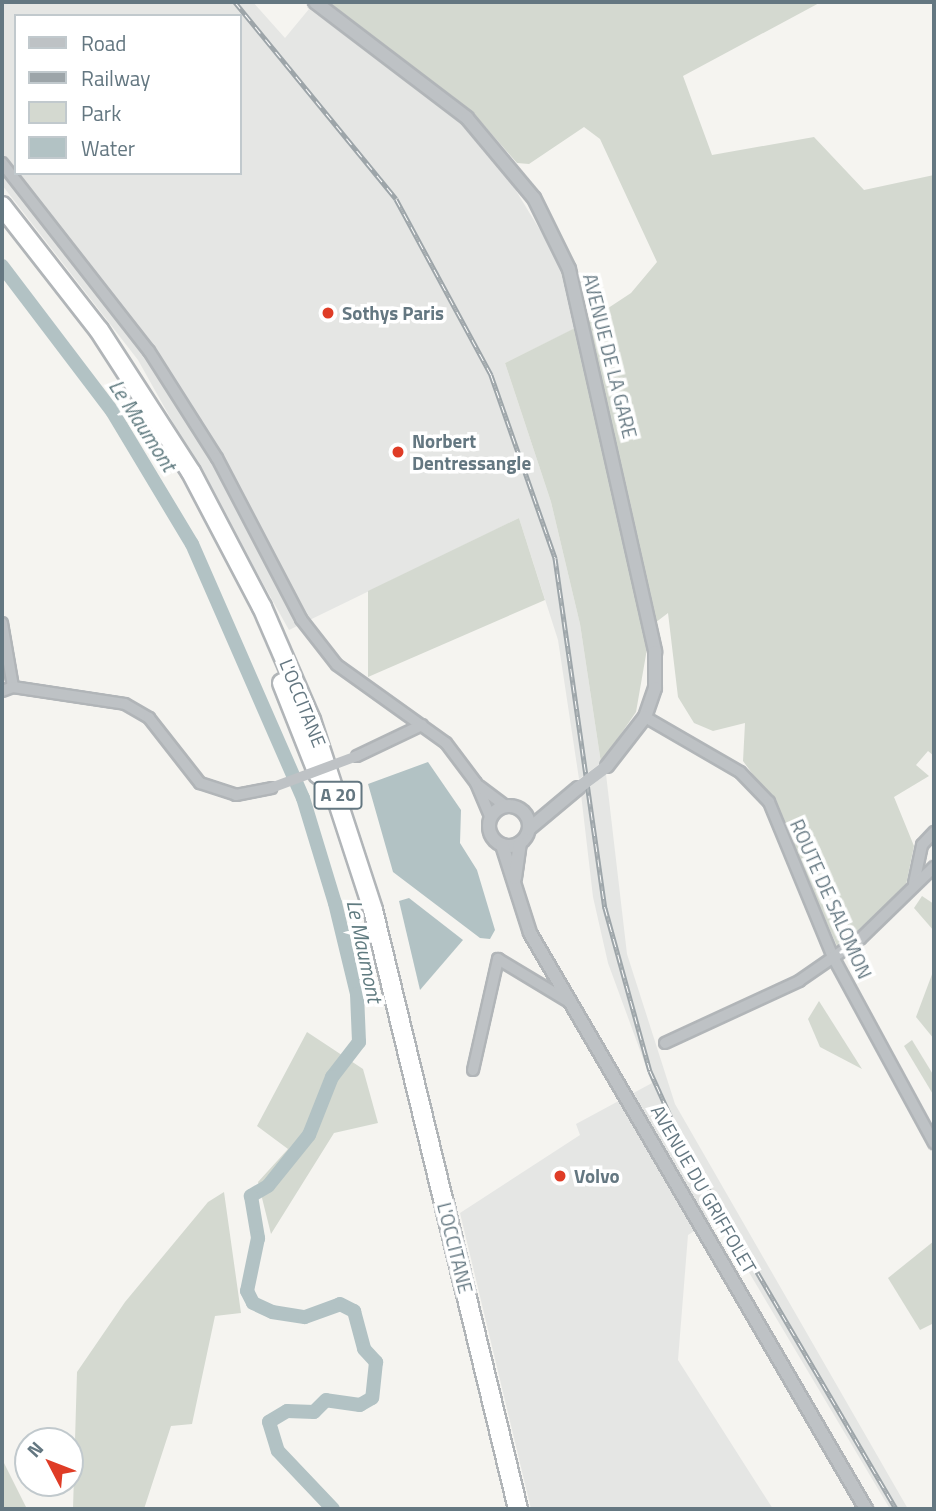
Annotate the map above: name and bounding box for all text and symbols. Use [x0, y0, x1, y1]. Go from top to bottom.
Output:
legend [14, 14, 242, 175]
text: Road [81, 27, 126, 59]
text: Railway [81, 62, 150, 94]
text: Park [81, 97, 121, 129]
text: Water [81, 132, 135, 164]
street label: AVENUE DE LA GARE [579, 271, 641, 441]
place label: Sothys Paris [342, 302, 444, 324]
marker: Sothys Paris [320, 305, 336, 321]
water label: Le Maumont [104, 374, 182, 476]
place label: Norbert Dentressangle [412, 430, 531, 474]
marker: Norbert Dentressangle [390, 444, 406, 460]
street label: L'OCCITANE [275, 656, 331, 750]
road number: A 20 [314, 780, 362, 810]
street label: ROUTE DE SALOMON [786, 816, 876, 982]
water label: Le Maumont [342, 897, 388, 1005]
street label: AVENUE DU GRIFFOLET [646, 1101, 762, 1277]
place label: Volvo [574, 1165, 620, 1187]
marker: Volvo [552, 1168, 568, 1184]
street label: L'OCCITANE [433, 1200, 477, 1296]
north arrow [14, 1427, 84, 1497]
text: N [19, 1434, 50, 1464]

